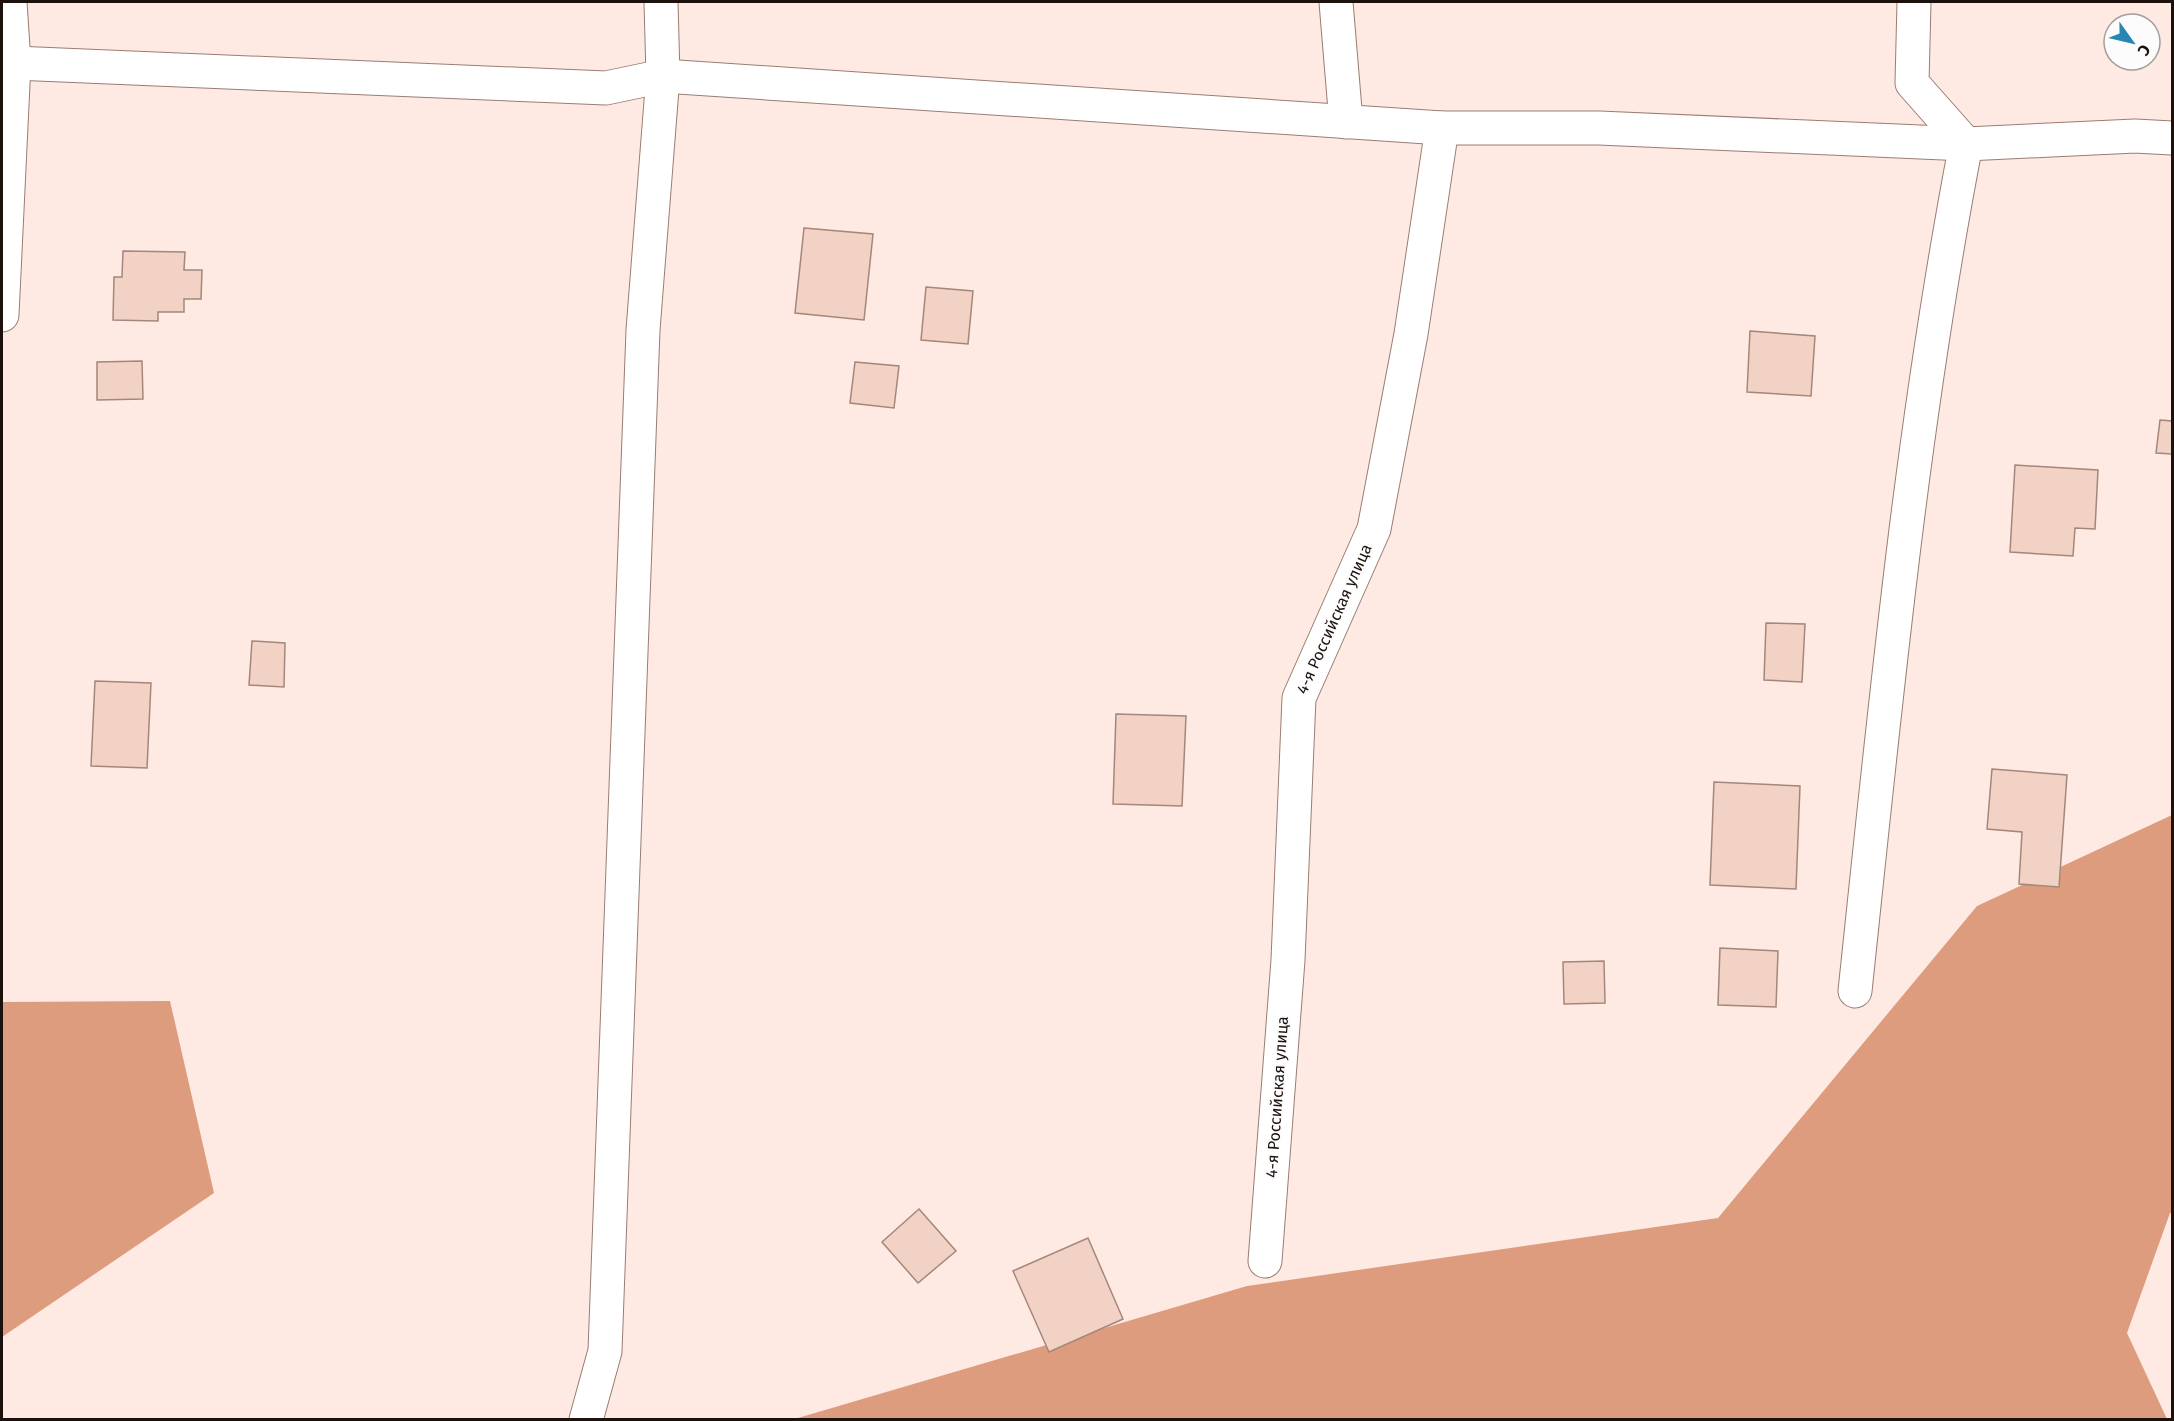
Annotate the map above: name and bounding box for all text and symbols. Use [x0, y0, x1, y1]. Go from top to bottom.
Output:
north arrow [2102, 12, 2162, 72]
text: С [2133, 41, 2154, 60]
street label: 4-я Российская улица [1292, 541, 1376, 697]
street label: 4-я Российская улица [1262, 1015, 1292, 1179]

